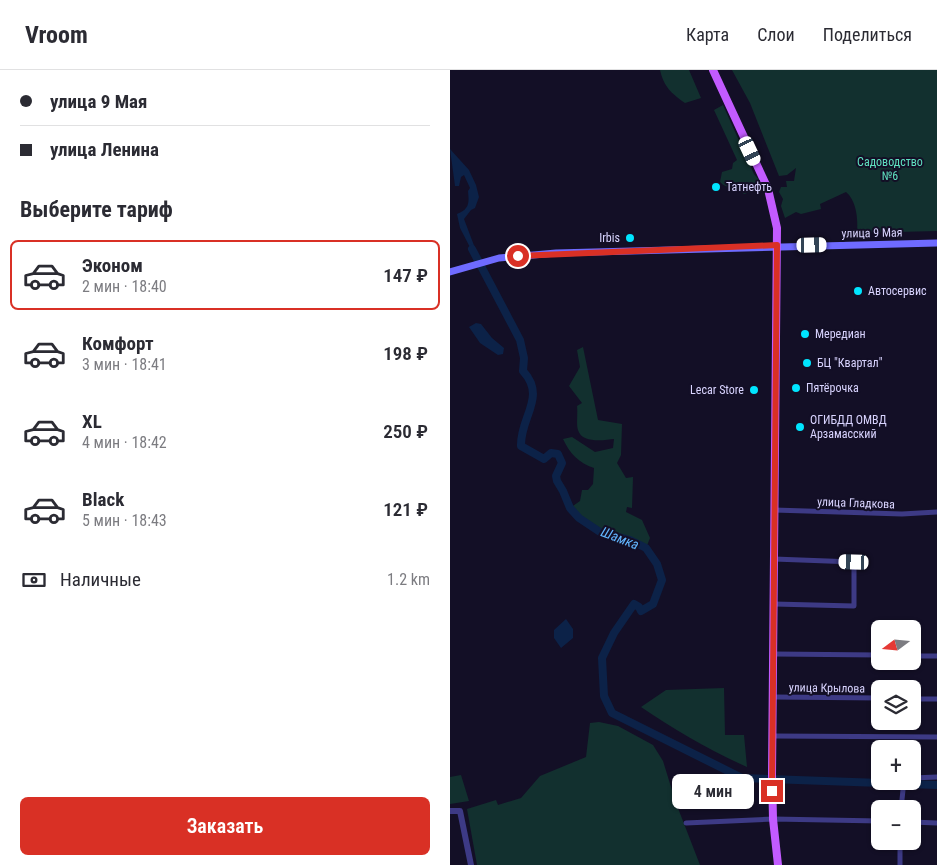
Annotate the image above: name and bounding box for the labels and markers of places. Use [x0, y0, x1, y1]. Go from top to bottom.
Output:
place label: Татнефть [726, 180, 772, 194]
marker: Татнефть [710, 181, 722, 193]
place label: Irbis [599, 231, 620, 245]
marker: Irbis [624, 232, 636, 244]
place label: Автосервис [868, 284, 927, 298]
marker: Автосервис [852, 285, 864, 297]
place label: Мередиан [815, 327, 866, 341]
marker: Мередиан [799, 328, 811, 340]
place label: БЦ "Квартал" [817, 356, 883, 370]
marker: БЦ "Квартал" [801, 357, 813, 369]
place label: Пятёрочка [806, 381, 859, 395]
marker: Пятёрочка [790, 382, 802, 394]
place label: Lecar Store [690, 383, 744, 397]
marker: Lecar Store [748, 384, 760, 396]
place label: ОГИБДД ОМВД Арзамасский [810, 413, 887, 441]
marker: ОГИБДД ОМВД Арзамасский [794, 421, 806, 433]

